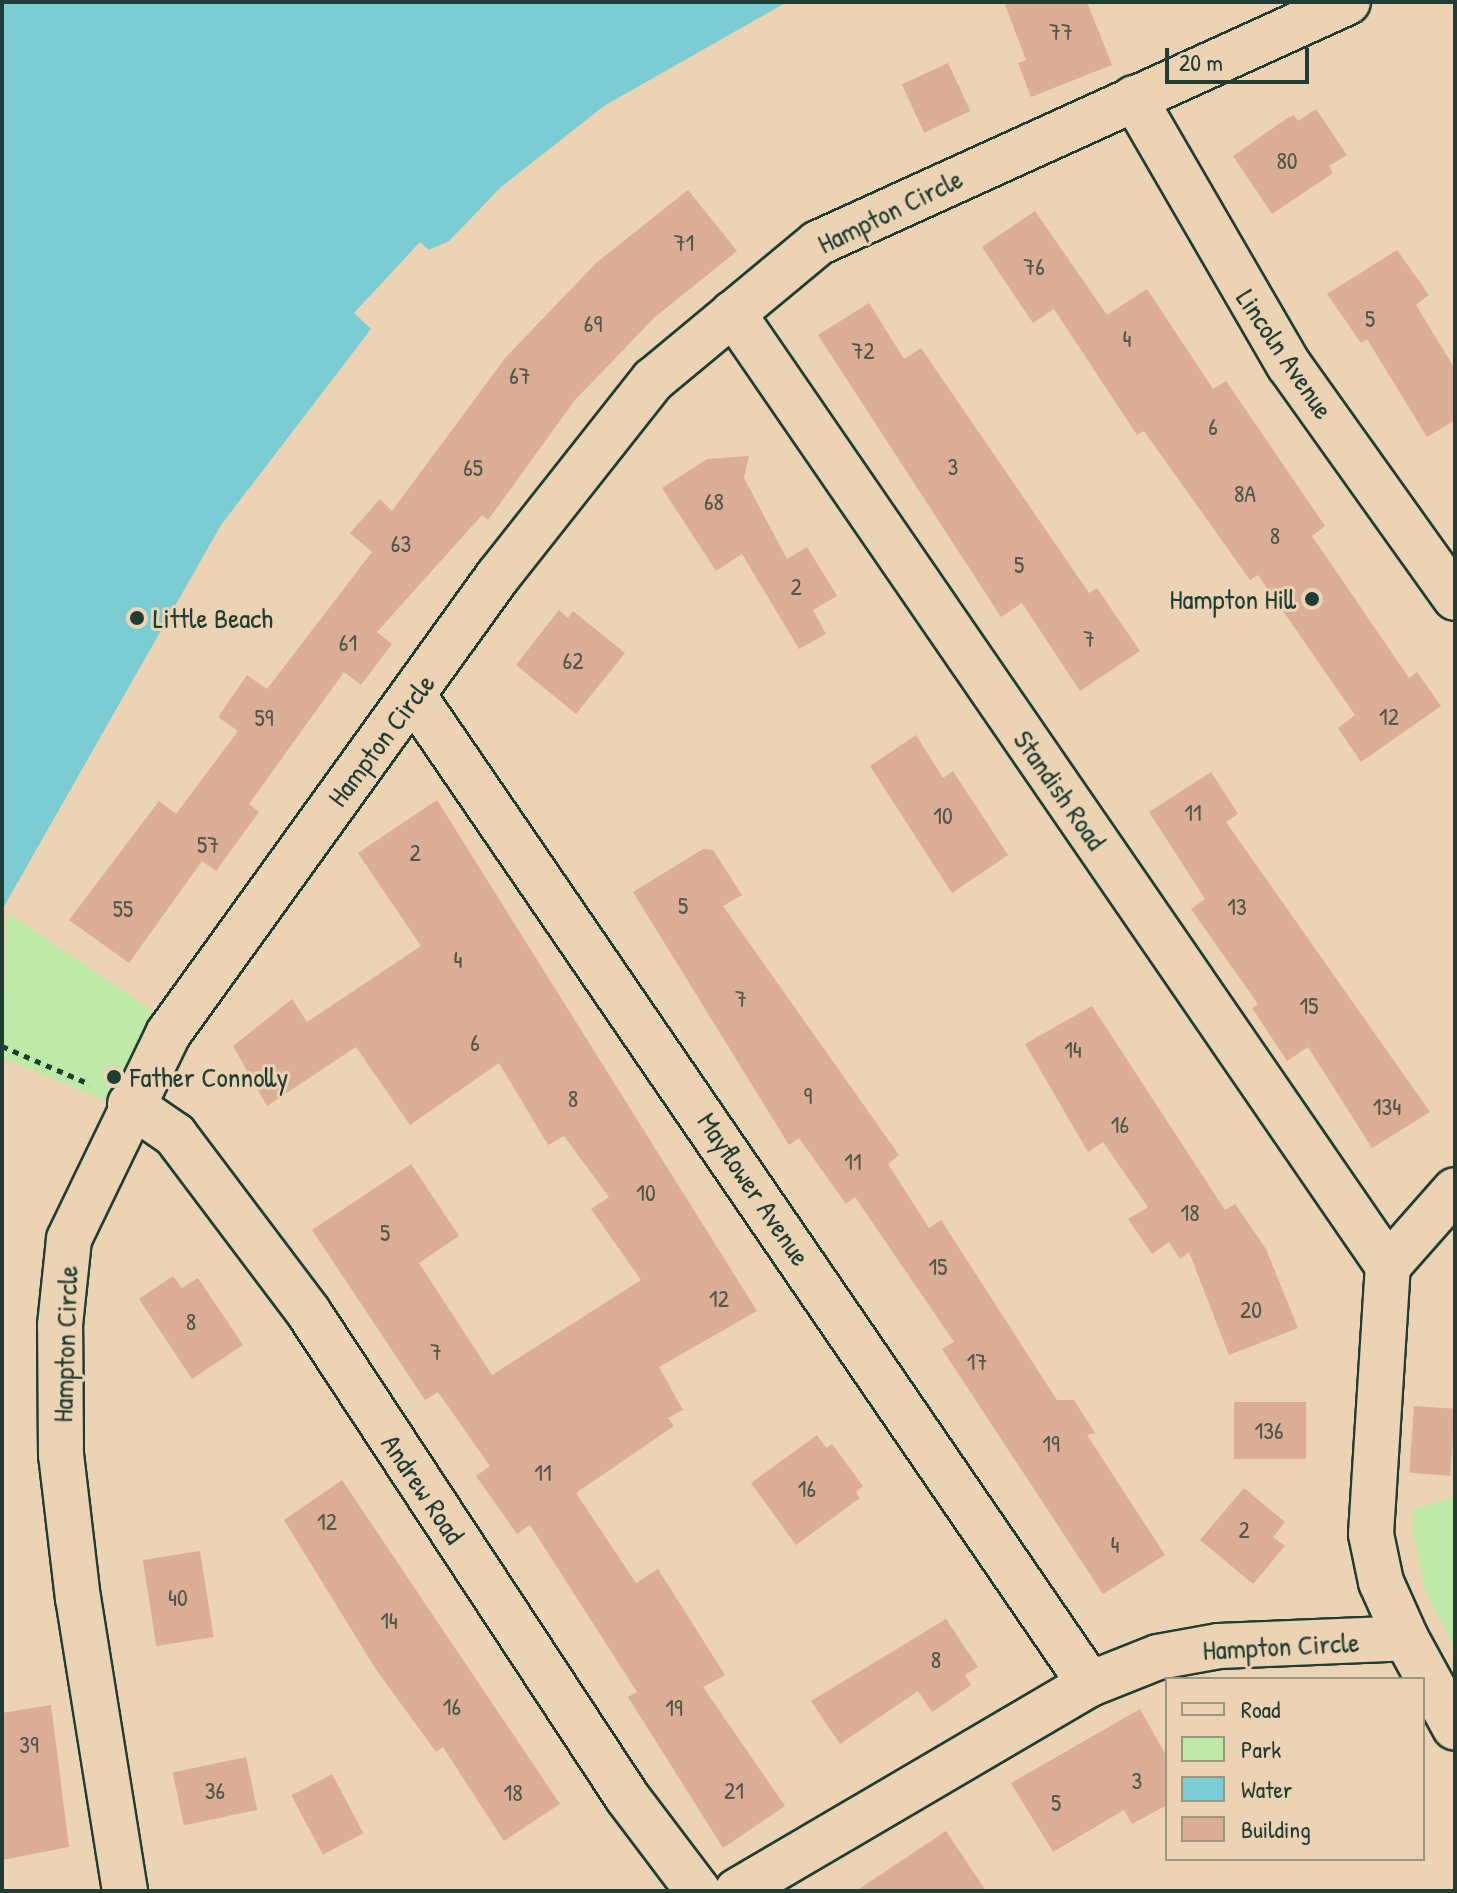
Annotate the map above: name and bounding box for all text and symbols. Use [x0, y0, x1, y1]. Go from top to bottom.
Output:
house number: 77 [1049, 18, 1073, 46]
scale bar [1169, 32, 1313, 82]
text: 20 m [1179, 46, 1223, 78]
house number: 80 [1276, 147, 1298, 175]
street label: Hampton Circle [812, 161, 968, 261]
house number: 71 [674, 229, 694, 257]
house number: 76 [1023, 253, 1045, 281]
street label: Lincoln Avenue [1229, 283, 1341, 425]
house number: 5 [1365, 305, 1375, 333]
house number: 69 [584, 310, 602, 338]
house number: 4 [1123, 325, 1131, 353]
house number: 72 [851, 337, 875, 365]
house number: 67 [509, 362, 531, 390]
house number: 6 [1208, 413, 1218, 441]
house number: 3 [948, 453, 958, 481]
house number: 65 [463, 454, 483, 482]
house number: 8A [1234, 480, 1256, 508]
house number: 68 [704, 488, 724, 516]
house number: 8 [1270, 522, 1280, 550]
house number: 63 [391, 530, 411, 558]
house number: 5 [1014, 551, 1024, 579]
house number: 2 [790, 573, 802, 601]
place label: Hampton Hill [1169, 582, 1296, 616]
marker: Hampton Hill [1303, 590, 1321, 608]
place label: Little Beach [153, 601, 273, 635]
marker: Little Beach [128, 609, 146, 627]
house number: 7 [1083, 625, 1095, 653]
house number: 61 [339, 629, 357, 657]
house number: 62 [563, 647, 583, 675]
street label: Hampton Circle [320, 667, 442, 813]
house number: 12 [1379, 703, 1399, 731]
house number: 59 [255, 704, 273, 732]
street label: Standish Road [1007, 724, 1113, 856]
house number: 11 [1184, 799, 1202, 827]
house number: 10 [933, 802, 953, 830]
house number: 57 [197, 831, 219, 859]
house number: 2 [409, 839, 421, 867]
house number: 5 [678, 892, 688, 920]
house number: 13 [1227, 893, 1247, 921]
house number: 55 [113, 895, 133, 923]
house number: 4 [454, 946, 462, 974]
house number: 7 [735, 985, 747, 1013]
house number: 15 [1300, 992, 1318, 1020]
house number: 6 [470, 1029, 480, 1057]
house number: 14 [1064, 1036, 1082, 1064]
place label: Father Connolly [130, 1060, 288, 1094]
marker: Father Connolly [105, 1068, 123, 1086]
house number: 9 [804, 1082, 812, 1110]
house number: 8 [568, 1085, 578, 1113]
house number: 134 [1373, 1093, 1401, 1121]
street label: Mayflower Avenue [690, 1106, 818, 1272]
house number: 16 [1111, 1111, 1129, 1139]
house number: 11 [844, 1148, 862, 1176]
house number: 10 [636, 1179, 656, 1207]
house number: 18 [1180, 1199, 1200, 1227]
house number: 5 [380, 1219, 390, 1247]
house number: 15 [929, 1253, 947, 1281]
street label: Hampton Circle [45, 1265, 85, 1423]
house number: 12 [709, 1285, 729, 1313]
house number: 20 [1240, 1296, 1262, 1324]
house number: 8 [186, 1308, 196, 1336]
house number: 7 [430, 1338, 442, 1366]
house number: 17 [967, 1348, 987, 1376]
house number: 136 [1254, 1417, 1284, 1445]
street label: Andrew Road [374, 1428, 472, 1550]
house number: 19 [1042, 1430, 1060, 1458]
house number: 11 [534, 1459, 552, 1487]
house number: 16 [798, 1475, 816, 1503]
house number: 12 [317, 1508, 337, 1536]
house number: 2 [1238, 1516, 1250, 1544]
house number: 4 [1111, 1531, 1119, 1559]
house number: 40 [168, 1584, 188, 1612]
house number: 14 [380, 1607, 398, 1635]
street label: Hampton Circle [1202, 1625, 1360, 1667]
house number: 8 [931, 1646, 941, 1674]
legend [1165, 1677, 1425, 1861]
house number: 16 [443, 1693, 461, 1721]
text: Road [1241, 1693, 1280, 1725]
house number: 19 [665, 1694, 683, 1722]
house number: 39 [19, 1731, 39, 1759]
text: Park [1241, 1733, 1281, 1765]
house number: 3 [1132, 1767, 1142, 1795]
text: Water [1241, 1773, 1292, 1805]
house number: 36 [205, 1777, 225, 1805]
house number: 21 [724, 1777, 744, 1805]
house number: 18 [503, 1779, 523, 1807]
house number: 5 [1051, 1789, 1061, 1817]
text: Building [1241, 1813, 1311, 1845]

